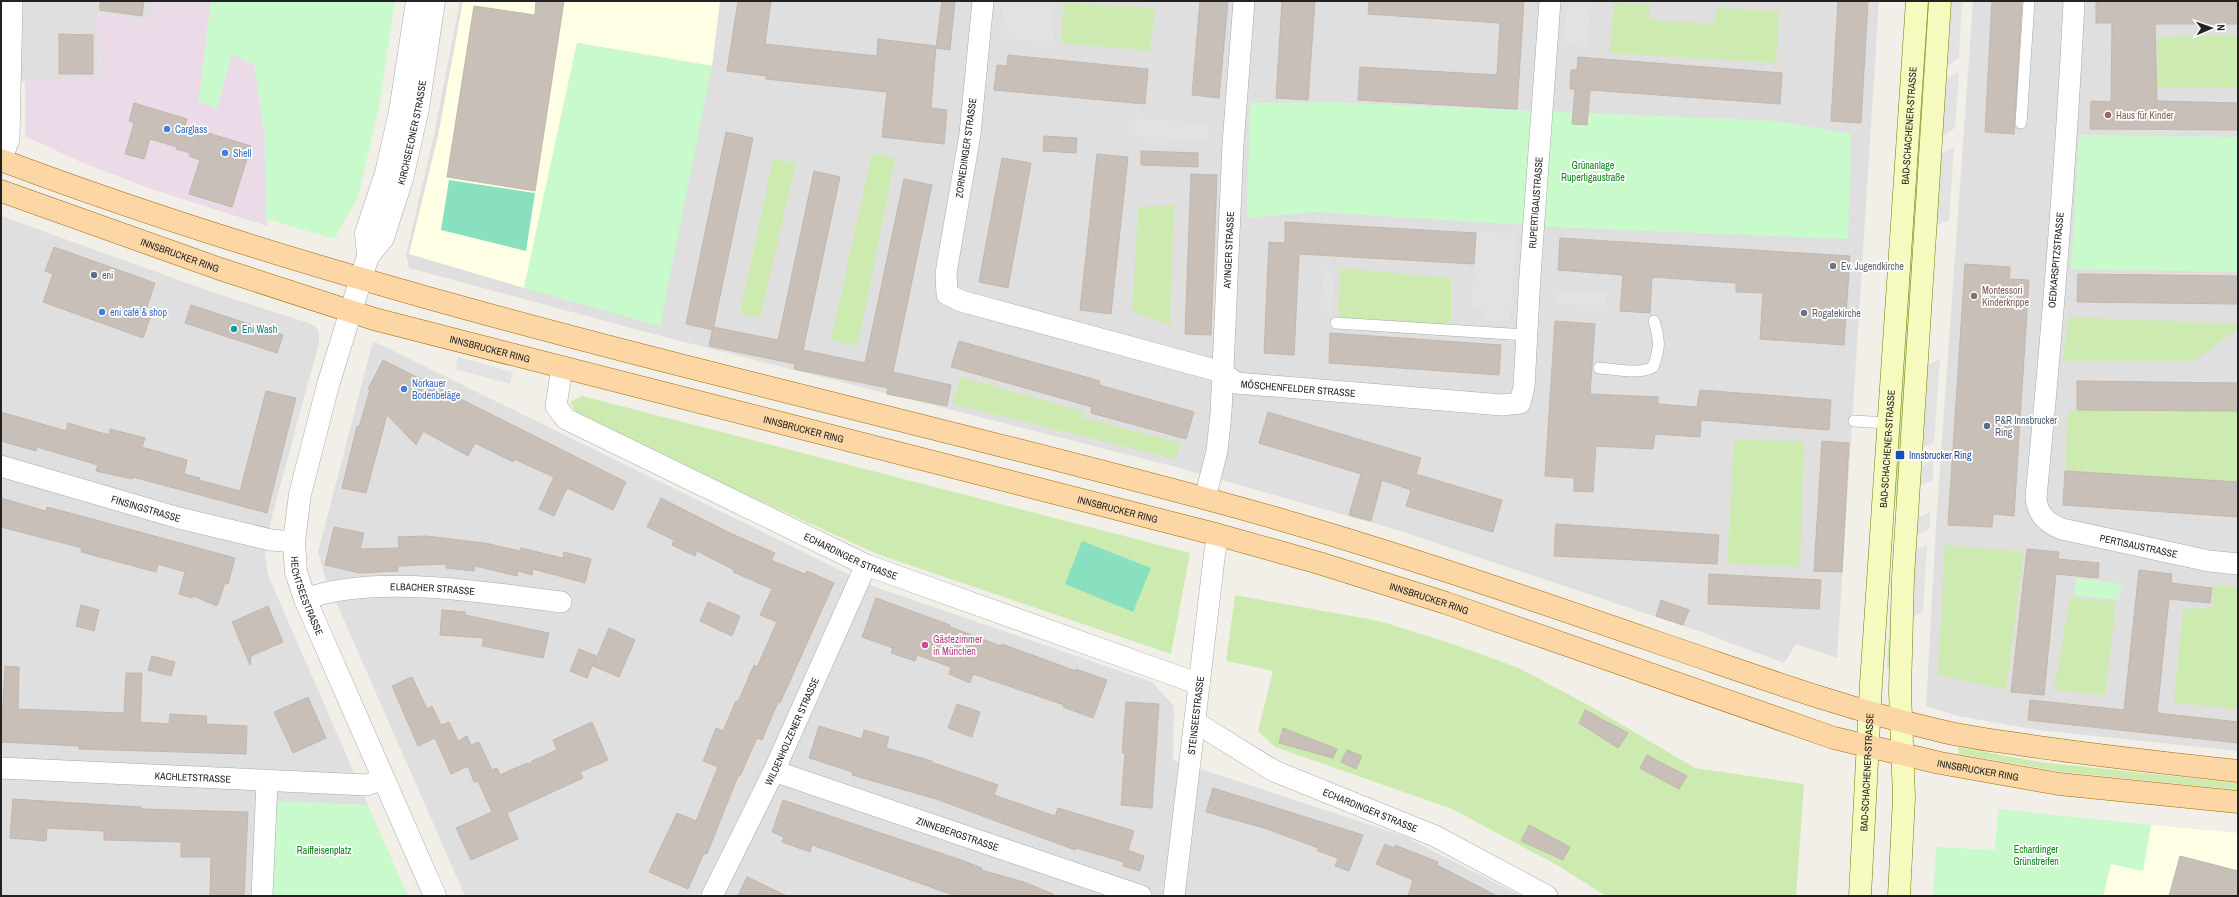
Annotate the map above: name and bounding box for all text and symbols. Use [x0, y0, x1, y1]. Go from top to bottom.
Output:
north arrow [2191, 8, 2231, 48]
text: N [2214, 24, 2228, 31]
street label: BAD-SCHACHENER-STRASSE [1898, 66, 1919, 185]
street label: KIRCHSEEONER STRASSE [394, 79, 429, 186]
street label: ZORNEDINGER STRASSE [953, 97, 979, 199]
place label: Haus für Kinder [2116, 109, 2174, 122]
marker: Haus für Kinder [2103, 110, 2113, 120]
place label: Carglass [175, 123, 207, 136]
marker: Carglass [162, 124, 172, 134]
place label: Shell [233, 147, 251, 160]
marker: Shell [220, 148, 230, 158]
street label: RUPERTIGAUSTRASSE [1525, 156, 1545, 249]
park label: Grünanlage Rupertigaustraße [1561, 159, 1625, 184]
street label: AYINGER STRASSE [1220, 211, 1236, 290]
street label: OEDKARSPITZSTRASSE [2045, 212, 2067, 308]
street label: INNSBRUCKER RING [139, 235, 221, 275]
place label: Ev. Jugendkirche [1841, 260, 1904, 273]
marker: Ev. Jugendkirche [1828, 261, 1838, 271]
place label: eni [102, 269, 113, 282]
marker: eni [89, 270, 99, 280]
place label: Montessori Kinderkrippe [1982, 284, 2029, 309]
marker: Montessori Kinderkrippe [1969, 291, 1979, 301]
place label: eni café & shop [110, 306, 167, 319]
marker: eni café & shop [97, 307, 107, 317]
place label: Rogatekirche [1812, 307, 1861, 320]
marker: Rogatekirche [1799, 308, 1809, 318]
place label: Eni Wash [242, 323, 277, 336]
marker: Eni Wash [229, 324, 239, 334]
street label: INNSBRUCKER RING [448, 332, 531, 365]
place label: Norkauer Bodenbeläge [412, 377, 461, 402]
street label: MÖSCHENFELDER STRASSE [1240, 377, 1356, 399]
marker: Norkauer Bodenbeläge [399, 384, 409, 394]
street label: BAD-SCHACHENER-STRASSE [1876, 389, 1897, 508]
street label: INNSBRUCKER RING [762, 412, 845, 445]
place label: P&R Innsbrucker Ring [1995, 414, 2057, 439]
marker: P&R Innsbrucker Ring [1982, 421, 1992, 431]
marker: Innsbrucker Ring [1894, 449, 1906, 461]
place label: Innsbrucker Ring [1909, 449, 1972, 462]
street label: FINSINGSTRASSE [110, 492, 182, 525]
street label: INNSBRUCKER RING [1076, 493, 1159, 526]
street label: ECHARDINGER STRASSE [802, 529, 899, 582]
street label: PERTISAUSTRASSE [2099, 531, 2179, 560]
street label: HECHTSEESTRASSE [288, 556, 327, 637]
street label: INNSBRUCKER RING [1388, 579, 1471, 617]
street label: ELBACHER STRASSE [390, 580, 476, 598]
place label: Gästezimmer in München [933, 633, 982, 658]
marker: Gästezimmer in München [920, 640, 930, 650]
street label: WILDENHOLZENER STRASSE [761, 675, 822, 787]
street label: STEINSEESTRASSE [1184, 675, 1207, 755]
street label: BAD-SCHACHENER-STRASSE [1857, 713, 1876, 832]
street label: INNSBRUCKER RING [1936, 756, 2020, 783]
street label: KACHLETSTRASSE [154, 769, 231, 785]
street label: ECHARDINGER STRASSE [1321, 785, 1420, 835]
street label: ZINNEBERGSTRASSE [915, 813, 1001, 854]
park label: Echardinger Grünstreifen [2013, 843, 2059, 868]
park label: Raiffeisenplatz [297, 844, 351, 857]

